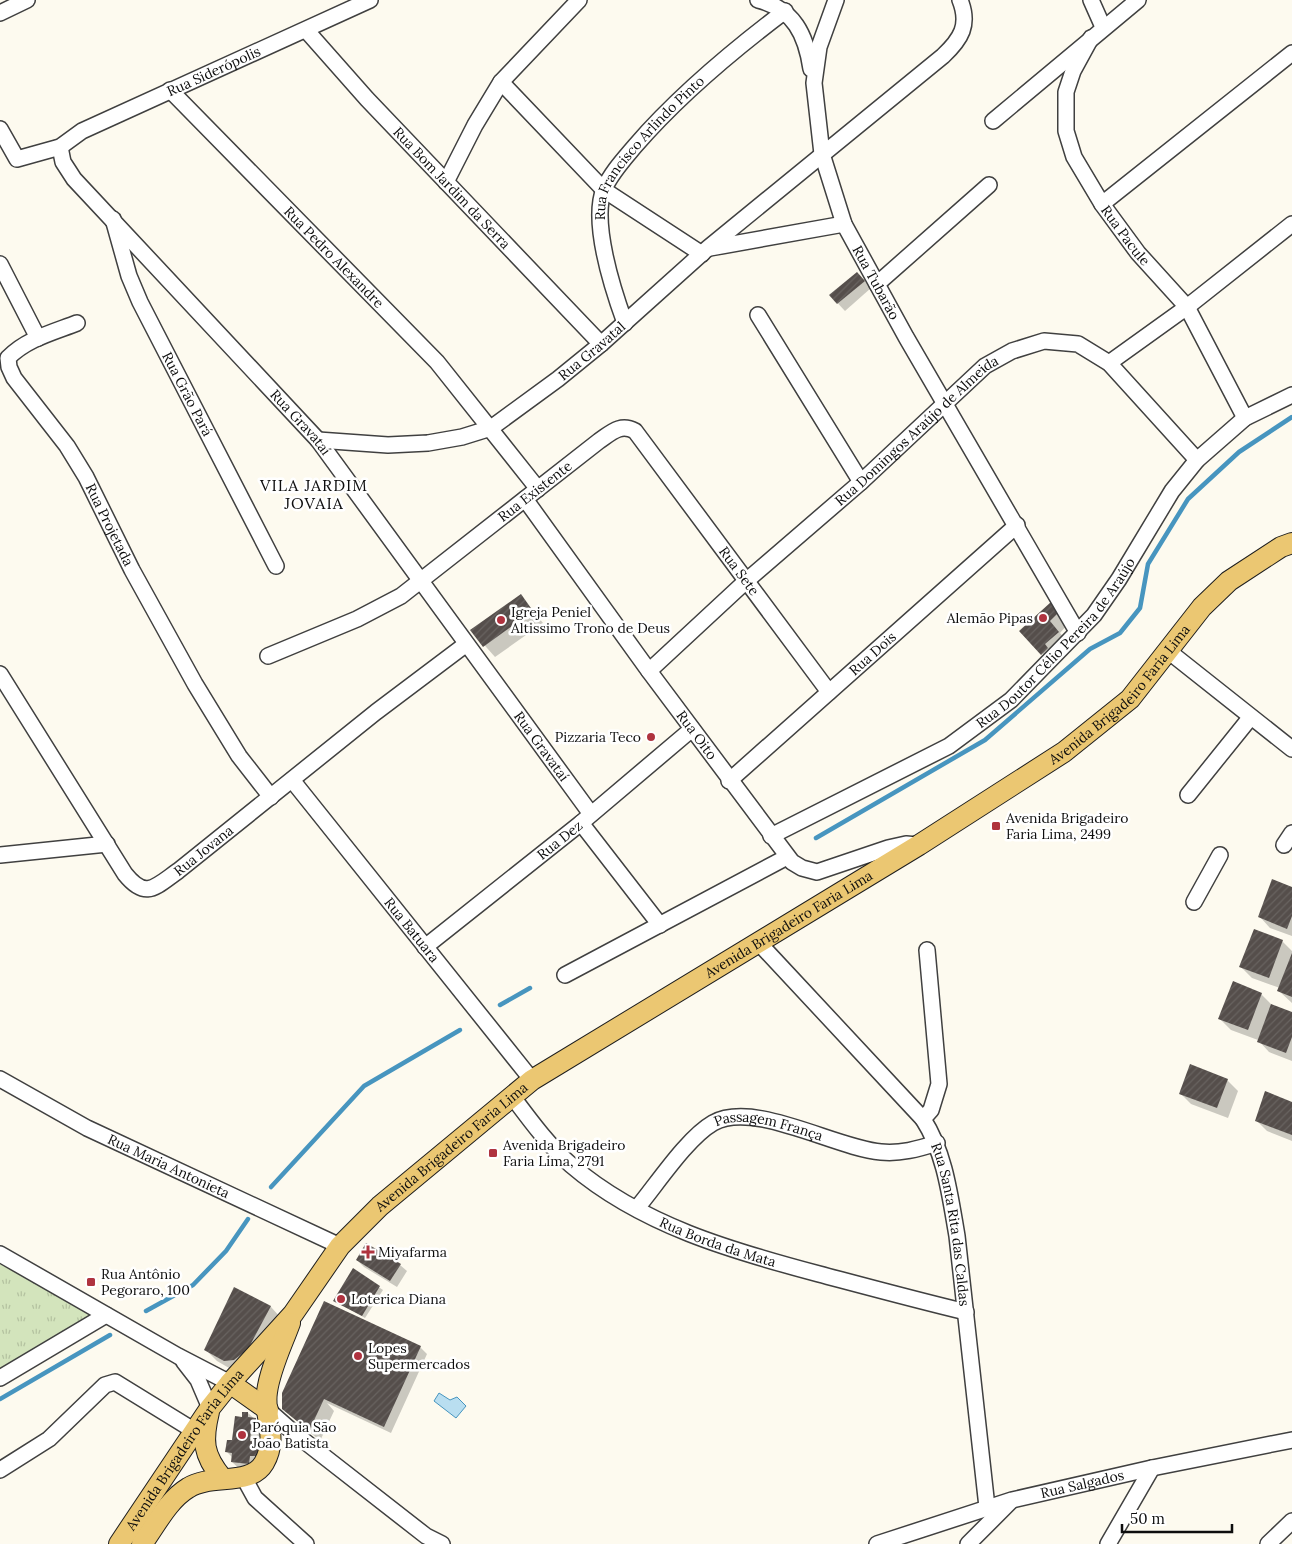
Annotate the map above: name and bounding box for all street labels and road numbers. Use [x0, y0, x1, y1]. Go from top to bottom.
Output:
street label: Rua Siderópolis [164, 42, 263, 100]
street label: Rua Francisco Arlindo Pinto [591, 72, 708, 220]
street label: Rua Bom Jardim da Serra [389, 123, 514, 253]
street label: Rua Pedro Alexandre [280, 202, 388, 312]
street label: Rua Pacule [1097, 202, 1154, 270]
street label: Rua Tubarão [849, 242, 904, 323]
street label: Rua Gravatal [554, 317, 629, 384]
street label: Rua Grão Pará [158, 349, 217, 439]
street label: Rua Domingos Araújo de Almeida [831, 351, 1001, 510]
street label: Rua Gravataí [266, 386, 335, 459]
street label: Rua Existente [494, 456, 576, 526]
street label: Rua Projetada [82, 480, 138, 569]
street label: Rua Sete [715, 543, 763, 599]
street label: Rua Doutor Célio Pereira de Araújo [972, 554, 1139, 732]
street label: Avenida Brigadeiro Faria Lima [1044, 621, 1194, 769]
street label: Rua Dois [845, 628, 900, 679]
street label: Rua Oito [673, 707, 721, 763]
street label: Rua Gravataí [510, 708, 573, 785]
street label: Rua Dez [533, 816, 586, 864]
street label: Rua Jovana [170, 821, 237, 880]
street label: Avenida Brigadeiro Faria Lima [701, 866, 876, 983]
street label: Rua Batuara [381, 894, 443, 966]
street label: Avenida Brigadeiro Faria Lima [370, 1078, 531, 1216]
street label: Passagem França [711, 1108, 825, 1145]
street label: Rua Maria Antonieta [105, 1130, 233, 1202]
street label: Rua Santa Rita das Caldas [927, 1140, 974, 1307]
street label: Rua Borda da Mata [657, 1213, 778, 1271]
street label: Avenida Brigadeiro Faria Lima [121, 1365, 247, 1535]
street label: Rua Salgados [1039, 1466, 1126, 1502]

